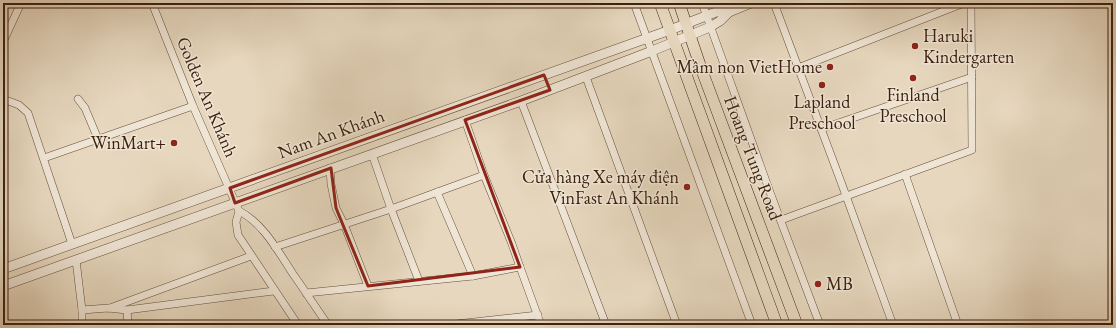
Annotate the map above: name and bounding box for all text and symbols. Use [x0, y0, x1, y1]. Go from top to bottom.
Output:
place label: Haruki Kindergarten [923, 24, 1015, 68]
street label: Golden An Khánh [172, 33, 243, 160]
marker: Haruki Kindergarten [910, 41, 920, 51]
place label: Mầm non VietHome [677, 55, 822, 78]
marker: Mầm non VietHome [825, 62, 835, 72]
marker: Finland Preschool [908, 73, 918, 83]
marker: Lapland Preschool [817, 80, 827, 90]
place label: Finland Preschool [879, 83, 947, 127]
place label: Lapland Preschool [788, 90, 856, 134]
street label: Hoang Tung Road [719, 92, 788, 224]
street label: Nam An Khánh [274, 104, 387, 164]
place label: WinMart+ [91, 131, 166, 154]
marker: WinMart+ [169, 138, 179, 148]
place label: Cửa hàng Xe máy điện VinFast An Khánh [522, 165, 679, 209]
marker: Cửa hàng Xe máy điện VinFast An Khánh [682, 182, 692, 192]
place label: MB [826, 272, 853, 295]
marker: MB [813, 279, 823, 289]

